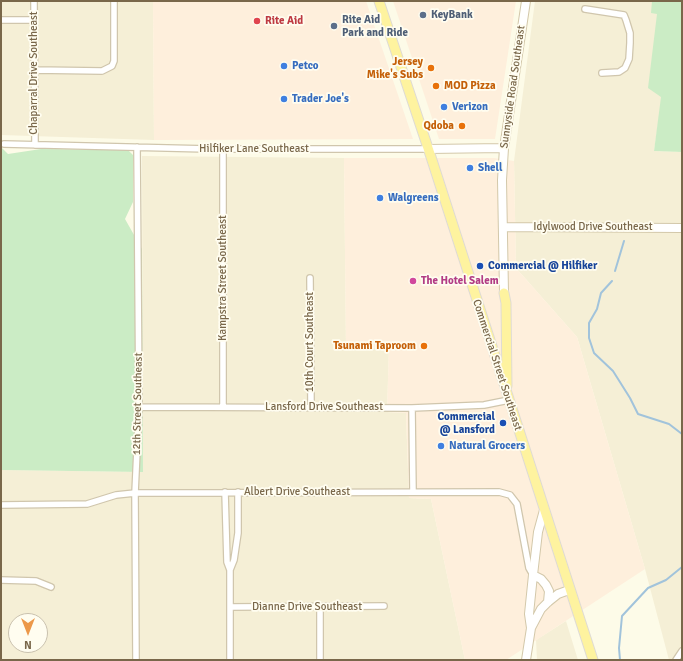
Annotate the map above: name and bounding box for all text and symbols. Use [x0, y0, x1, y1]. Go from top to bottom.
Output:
place label: KeyBank [431, 8, 473, 22]
marker: KeyBank [418, 10, 428, 20]
street label: Chaparral Drive Southeast [27, 11, 41, 135]
place label: Rite Aid Park and Ride [342, 13, 408, 39]
place label: Rite Aid [265, 14, 303, 28]
marker: Rite Aid [252, 16, 262, 26]
marker: Rite Aid Park and Ride [329, 21, 339, 31]
street label: Sunnyside Road Southeast [498, 25, 528, 149]
place label: Jersey Mike's Subs [367, 55, 423, 81]
place label: Petco [292, 59, 319, 73]
marker: Petco [279, 61, 289, 71]
marker: Jersey Mike's Subs [426, 63, 436, 73]
place label: MOD Pizza [444, 79, 496, 93]
marker: MOD Pizza [431, 81, 441, 91]
place label: Trader Joe's [292, 92, 349, 106]
marker: Trader Joe's [279, 94, 289, 104]
place label: Verizon [452, 100, 488, 114]
marker: Verizon [439, 102, 449, 112]
place label: Qdoba [423, 119, 454, 133]
marker: Qdoba [457, 121, 467, 131]
street label: Hilfiker Lane Southeast [199, 142, 309, 156]
place label: Shell [478, 161, 502, 175]
marker: Shell [465, 163, 475, 173]
place label: Walgreens [388, 191, 439, 205]
marker: Walgreens [375, 193, 385, 203]
street label: Kampstra Street Southeast [216, 215, 230, 341]
street label: Idylwood Drive Southeast [533, 220, 653, 234]
place label: Commercial @ Hilfiker [488, 259, 597, 273]
marker: Commercial @ Hilfiker [475, 261, 485, 271]
place label: The Hotel Salem [421, 274, 499, 288]
marker: The Hotel Salem [408, 276, 418, 286]
street label: 10th Court Southeast [303, 292, 317, 392]
street label: Commercial Street Southeast [470, 298, 524, 432]
place label: Tsunami Taproom [333, 339, 416, 353]
marker: Tsunami Taproom [419, 341, 429, 351]
street label: 12th Street Southeast [131, 353, 145, 455]
street label: Lansford Drive Southeast [265, 400, 383, 414]
place label: Commercial @ Lansford [437, 410, 495, 436]
marker: Commercial @ Lansford [498, 418, 508, 428]
place label: Natural Grocers [449, 439, 525, 453]
marker: Natural Grocers [436, 441, 446, 451]
street label: Albert Drive Southeast [244, 485, 350, 499]
street label: Dianne Drive Southeast [252, 600, 362, 614]
north arrow [8, 613, 48, 653]
text: N [24, 638, 32, 651]

